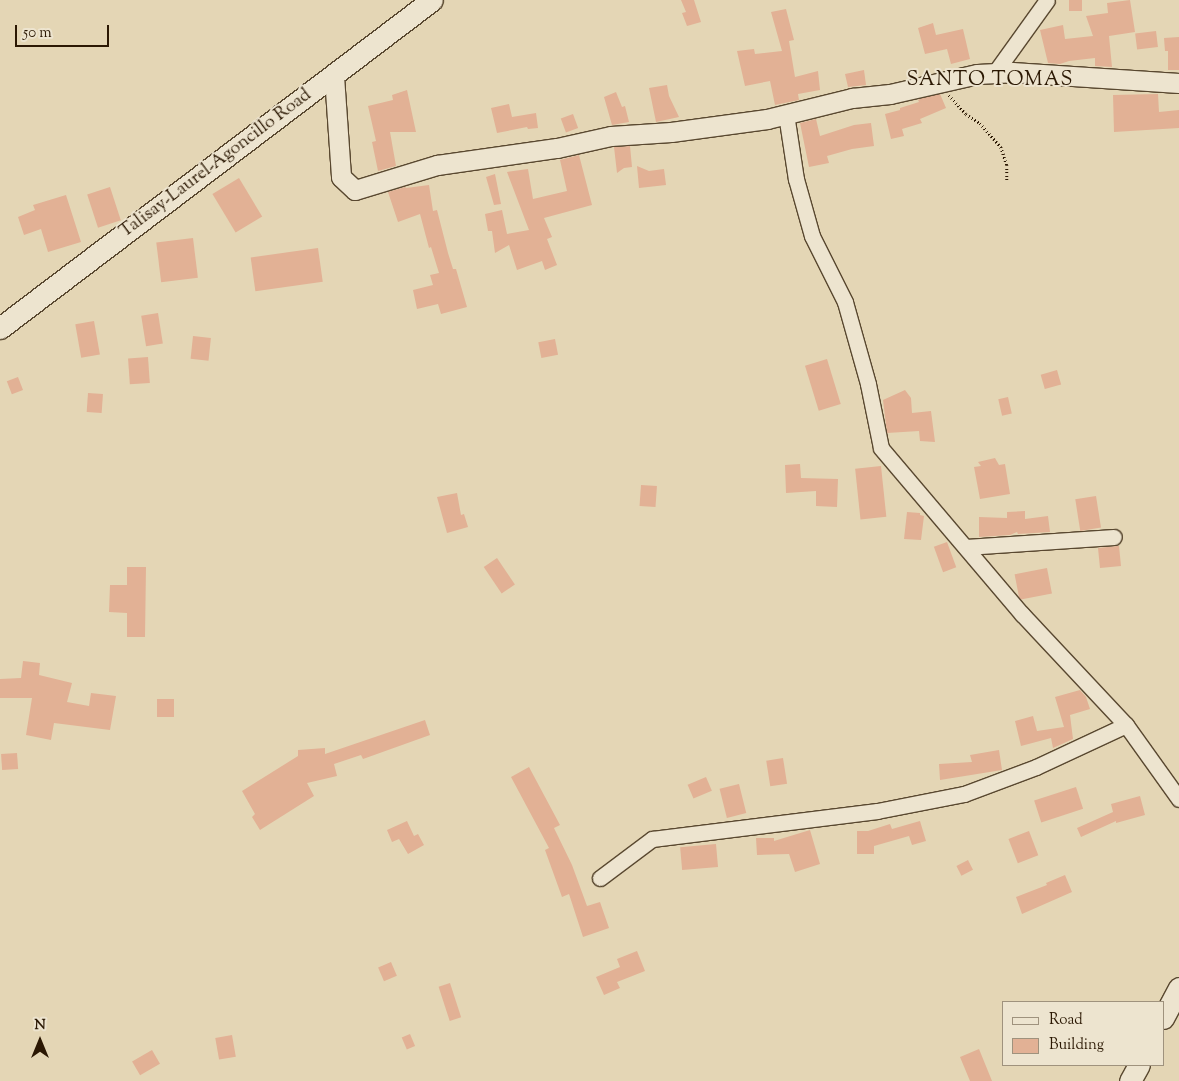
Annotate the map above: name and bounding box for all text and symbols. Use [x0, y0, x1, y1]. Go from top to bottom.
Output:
scale bar [18, 15, 111, 47]
text: 50 m [23, 23, 52, 44]
district label: SANTO TOMAS [905, 68, 1075, 92]
street label: Talisay-Laurel-Agoncillo Road [116, 85, 316, 243]
legend [1002, 1001, 1164, 1066]
text: Road [1049, 1010, 1083, 1031]
north arrow [15, 1016, 65, 1066]
text: N [34, 1016, 46, 1036]
text: Building [1049, 1035, 1104, 1056]

